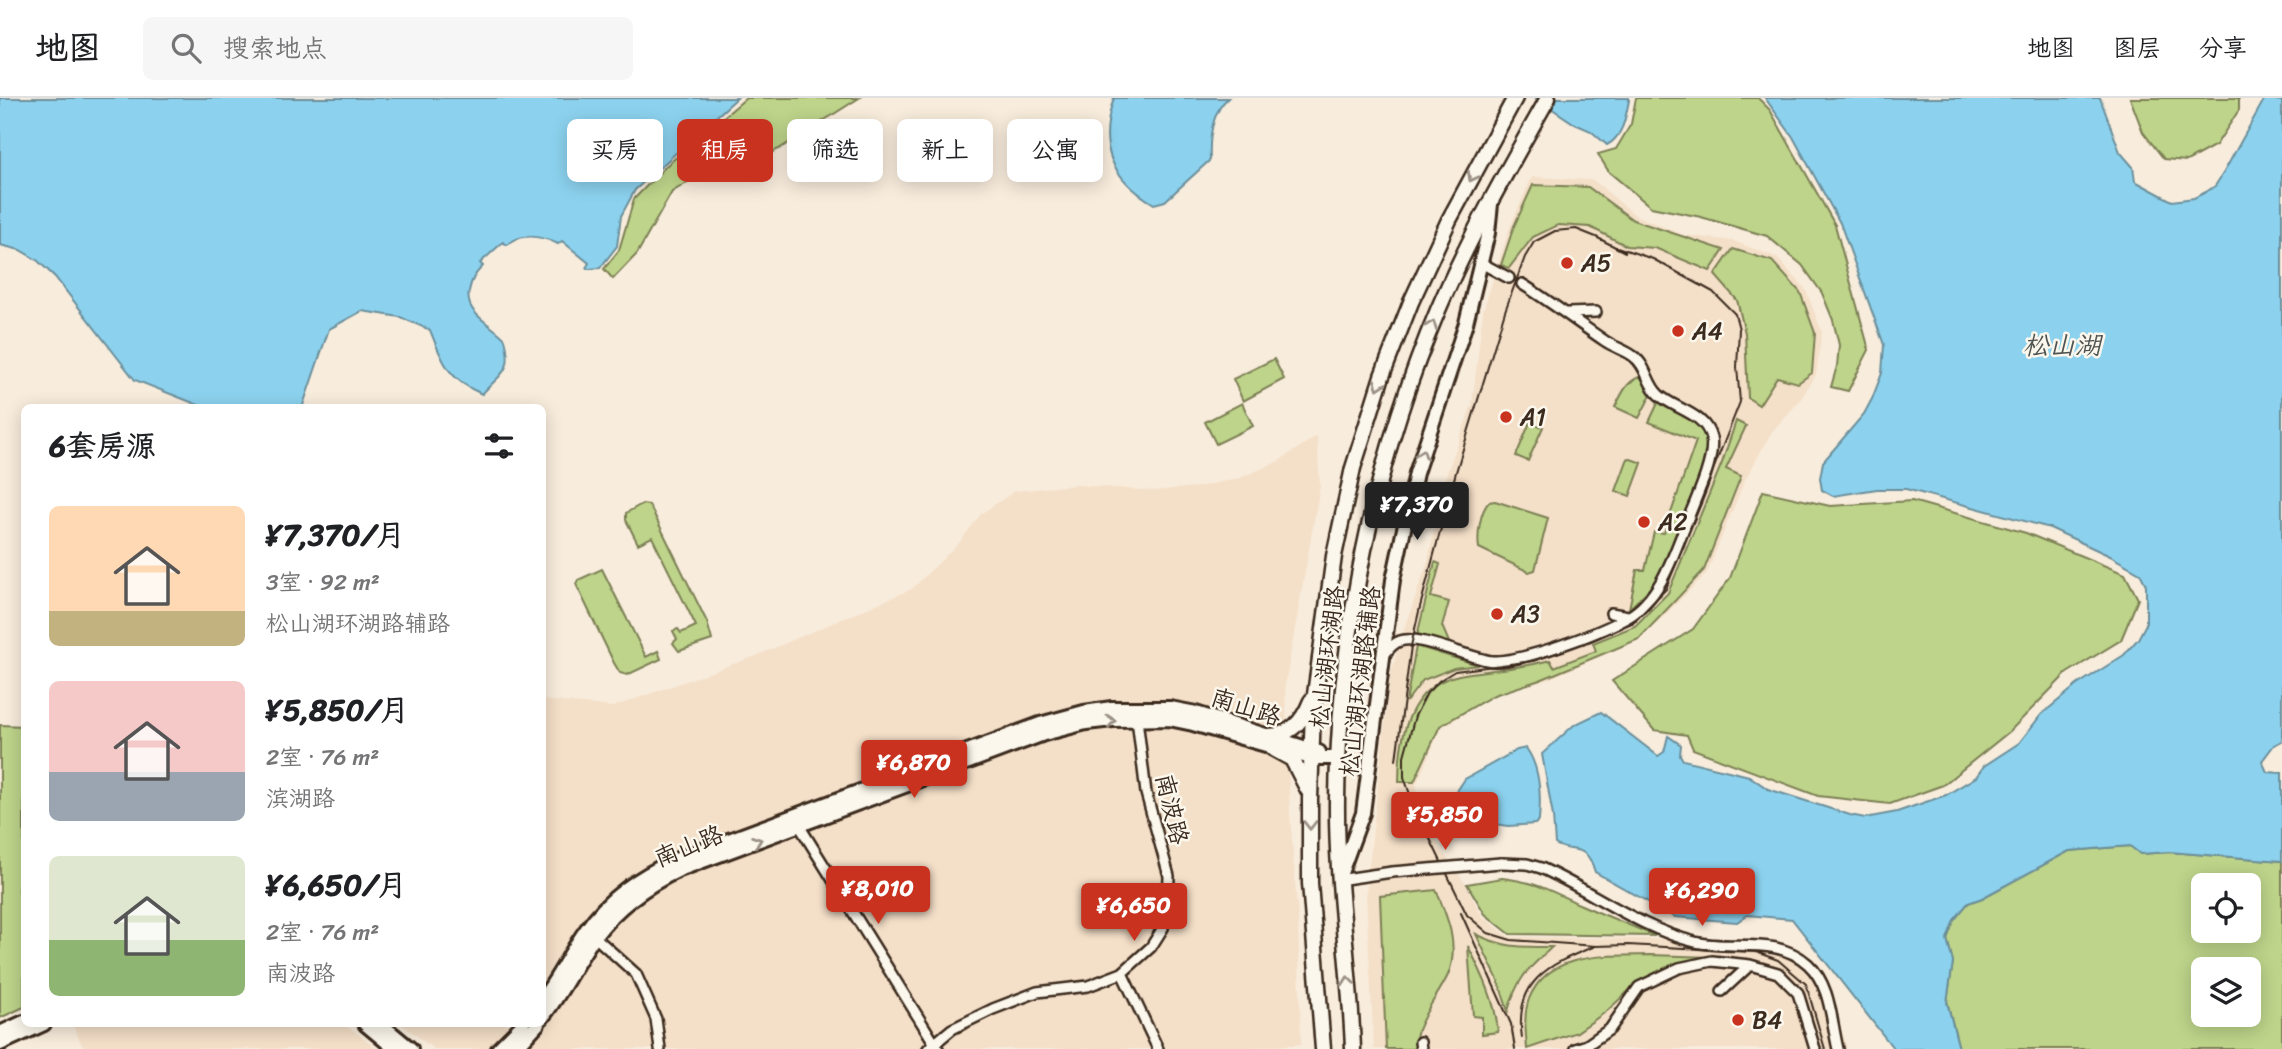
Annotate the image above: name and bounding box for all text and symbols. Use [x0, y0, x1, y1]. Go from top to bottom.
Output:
search box [143, 17, 633, 80]
text: 地图 [35, 19, 101, 77]
text: 搜索地点 [223, 25, 327, 71]
text: 地图 [2027, 27, 2075, 69]
text: 图层 [2113, 27, 2161, 69]
text: 分享 [2199, 27, 2247, 69]
icon: search [167, 29, 205, 67]
chip: 买房 [567, 119, 663, 182]
chip: 租房 [677, 119, 773, 182]
chip: 筛选 [787, 119, 883, 182]
chip: 新上 [897, 119, 993, 182]
chip: 公寓 [1007, 119, 1103, 182]
one-way arrow [1467, 170, 1480, 183]
place label: A5 [1580, 242, 1611, 284]
marker: A5 [1559, 255, 1575, 271]
place label: A4 [1691, 310, 1723, 352]
one-way arrow [1424, 320, 1438, 332]
water label: 松山湖 [2023, 322, 2104, 368]
marker: A4 [1670, 323, 1686, 339]
one-way arrow [1373, 378, 1387, 390]
place label: A1 [1519, 396, 1546, 438]
marker: A1 [1498, 409, 1514, 425]
text: 6套房源 [49, 419, 156, 473]
icon: filters [480, 427, 518, 465]
one-way arrow [1414, 449, 1428, 461]
pin: ¥7,370 [1360, 482, 1474, 542]
text: ¥7,370 [1381, 484, 1453, 525]
place label: A2 [1657, 501, 1688, 543]
text: ¥7,370/月 [266, 508, 405, 562]
marker: A2 [1636, 514, 1652, 530]
icon: home [105, 534, 189, 618]
text: 3室 · 92 m² [266, 562, 380, 603]
street label: 松山湖环湖路 [1297, 583, 1357, 731]
street label: 松山湖环湖路辅路 [1327, 583, 1393, 779]
place label: A3 [1510, 593, 1540, 635]
text: 松山湖环湖路辅路 [266, 603, 450, 644]
marker: A3 [1489, 606, 1505, 622]
street label: 南山路 [1205, 676, 1287, 738]
text: ¥5,850/月 [266, 683, 409, 737]
icon: home [105, 709, 189, 793]
one-way arrow [1105, 713, 1116, 728]
text: 2室 · 76 m² [266, 737, 379, 778]
pin: ¥6,870 [857, 740, 971, 800]
text: ¥6,870 [877, 742, 951, 783]
street label: 南波路 [1143, 769, 1201, 849]
text: 滨湖路 [266, 778, 335, 819]
pin: ¥5,850 [1388, 792, 1502, 852]
text: ¥5,850 [1407, 794, 1483, 835]
street label: 南山路 [648, 813, 730, 879]
one-way arrow [1302, 821, 1318, 831]
one-way arrow [750, 835, 762, 849]
text: ¥6,650/月 [266, 858, 407, 912]
pin: ¥8,010 [821, 866, 935, 926]
text: ¥8,010 [842, 868, 914, 909]
pin: ¥6,290 [1645, 868, 1759, 928]
text: ¥6,290 [1665, 870, 1739, 911]
map controls [2191, 873, 2261, 1027]
button: locate [2191, 873, 2261, 943]
icon: home [105, 884, 189, 968]
pin: ¥6,650 [1077, 884, 1191, 943]
text: ¥6,650 [1097, 885, 1171, 926]
text: 2室 · 76 m² [266, 912, 379, 953]
text: 南波路 [266, 953, 335, 994]
button: layers [2191, 957, 2261, 1027]
one-way arrow [1341, 975, 1356, 986]
place label: B4 [1752, 999, 1782, 1041]
marker: B4 [1730, 1012, 1746, 1028]

